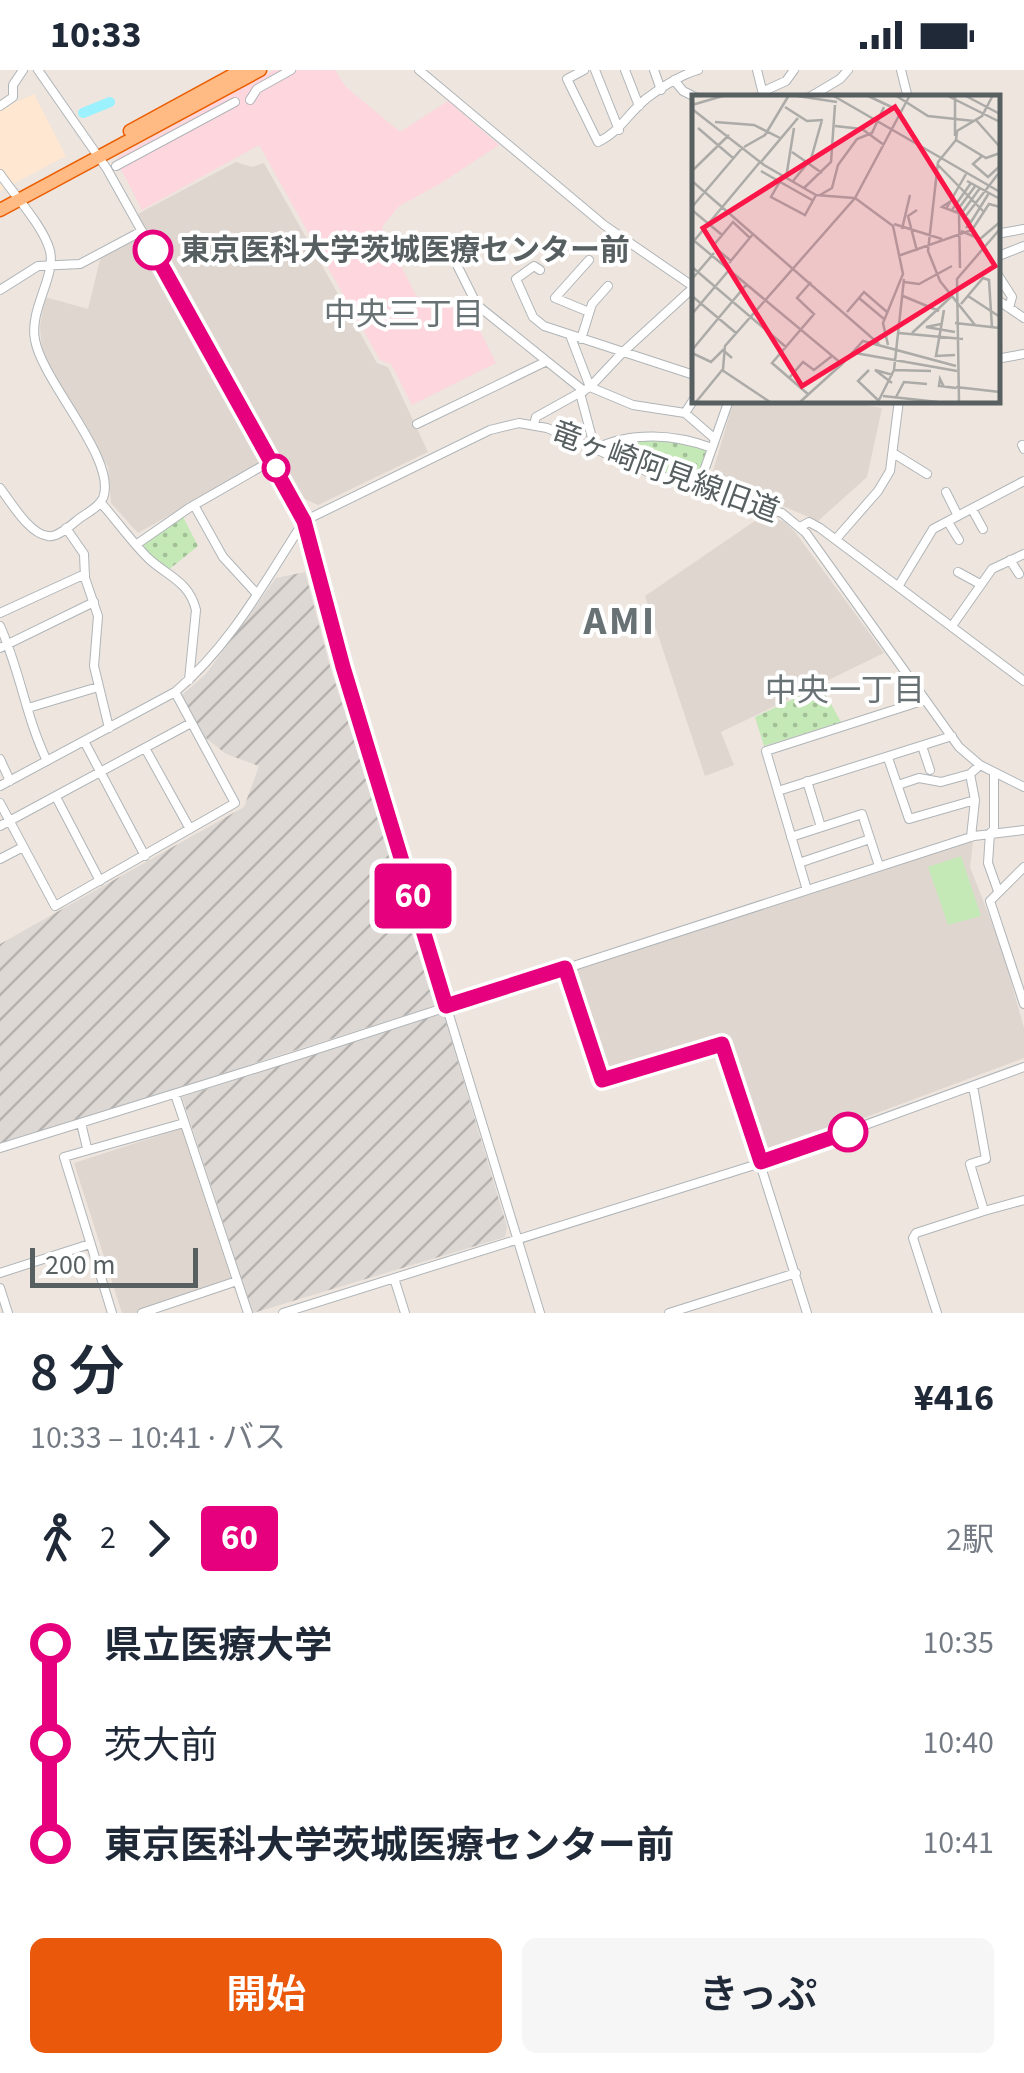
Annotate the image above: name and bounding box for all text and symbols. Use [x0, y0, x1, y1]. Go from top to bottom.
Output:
text: 10:33 [50, 8, 142, 62]
inset map [692, 95, 999, 402]
place label: 東京医科大学茨城医療センター前 [180, 229, 630, 272]
marker: 東京医科大学茨城医療センター前 [134, 231, 172, 269]
district label: 中央三丁目 [324, 292, 484, 338]
street label: 竜ヶ崎阿見線旧道 [545, 411, 785, 533]
unlabelled marker [263, 455, 289, 481]
district label: AMI [583, 593, 656, 650]
district label: 中央一丁目 [765, 668, 925, 714]
line badge: 60 [368, 864, 458, 928]
text: 60 [395, 871, 431, 921]
unlabelled marker [829, 1113, 867, 1151]
scale bar [30, 1243, 198, 1288]
text: 200 m [45, 1245, 116, 1285]
text: 8 分 [30, 1334, 124, 1412]
text: ¥416 [914, 1371, 994, 1425]
text: 10:33 – 10:41 · バス [30, 1415, 286, 1461]
icon: walk [30, 1511, 85, 1566]
icon: forward [131, 1511, 186, 1566]
text: 60 [221, 1513, 258, 1563]
text: 2 [100, 1515, 116, 1561]
text: 2駅 [946, 1517, 994, 1563]
text: 県立医療大学 [104, 1619, 332, 1673]
text: 10:35 [922, 1620, 994, 1666]
text: 茨大前 [104, 1719, 218, 1773]
text: 10:40 [922, 1720, 994, 1766]
text: 東京医科大学茨城医療センター前 [104, 1819, 674, 1873]
text: 10:41 [922, 1820, 994, 1866]
button: 開始 [30, 1938, 502, 2053]
button: きっぷ [522, 1938, 994, 2053]

